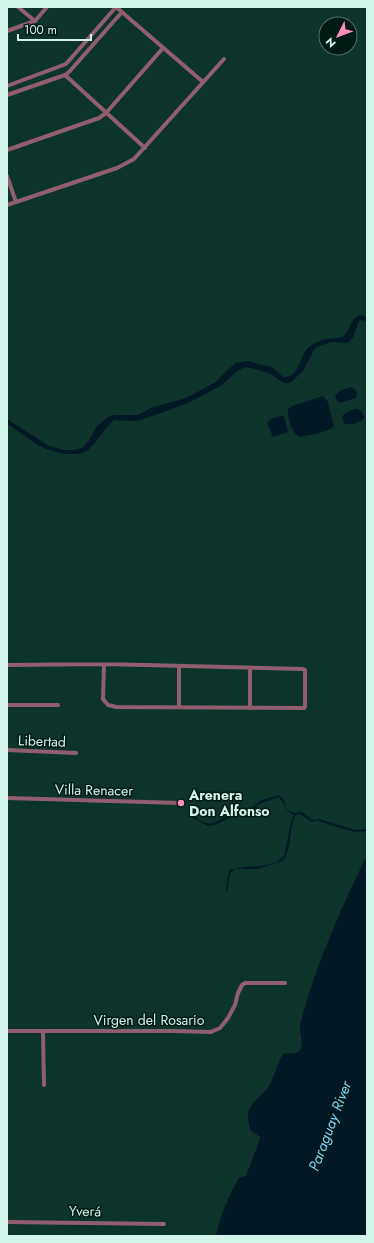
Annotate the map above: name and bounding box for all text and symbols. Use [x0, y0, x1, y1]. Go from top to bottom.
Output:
scale bar [18, 16, 91, 42]
north arrow [318, 16, 358, 56]
text: 100 m [24, 21, 57, 39]
text: N [322, 34, 339, 51]
street label: Libertad [18, 730, 66, 752]
street label: Villa Renacer [55, 779, 133, 801]
place label: Arenera Don Alfonso [188, 785, 270, 821]
marker: Arenera Don Alfonso [176, 798, 186, 808]
street label: Virgen del Rosario [94, 1010, 205, 1030]
water label: Paraguay River [303, 1077, 358, 1174]
street label: Yverá [69, 1201, 101, 1221]

